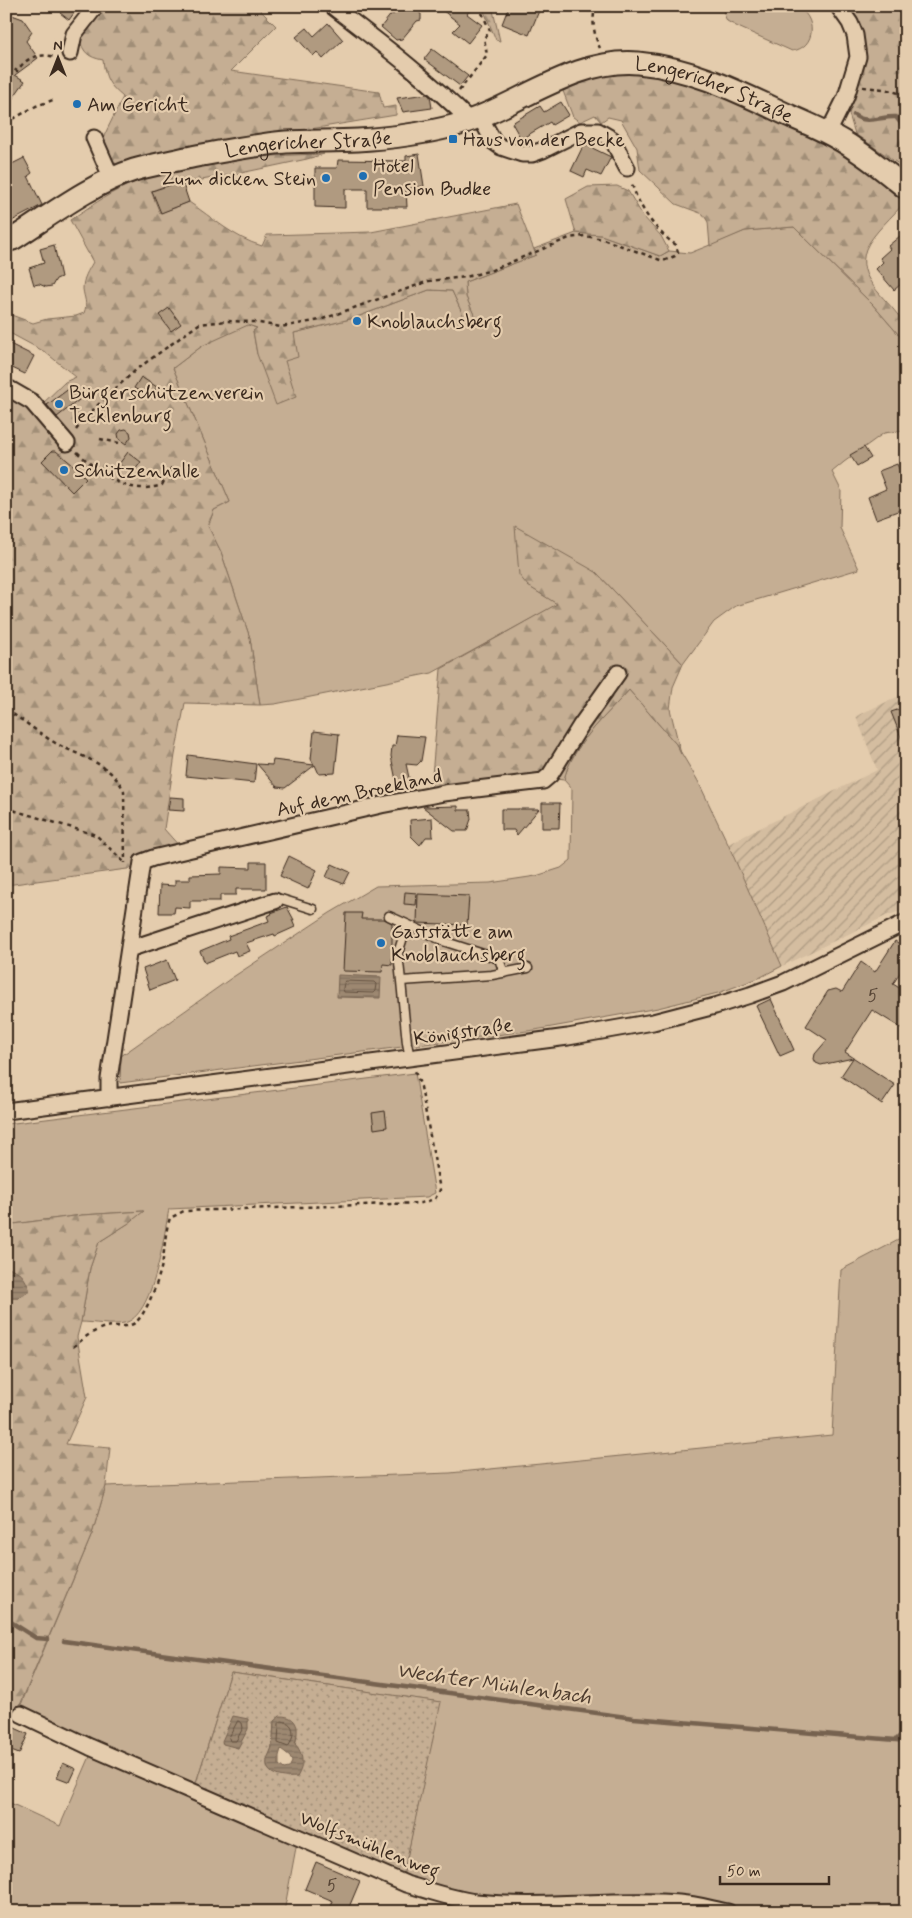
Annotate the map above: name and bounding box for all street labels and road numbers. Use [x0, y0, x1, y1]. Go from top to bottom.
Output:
street label: Lengericher Straße [634, 51, 797, 131]
street label: Lengericher Straße [223, 125, 393, 165]
street label: Auf dem Broekland [274, 763, 445, 824]
street label: Königstraße [412, 1012, 515, 1055]
street label: Wolfsmühlenweg [294, 1805, 444, 1888]

